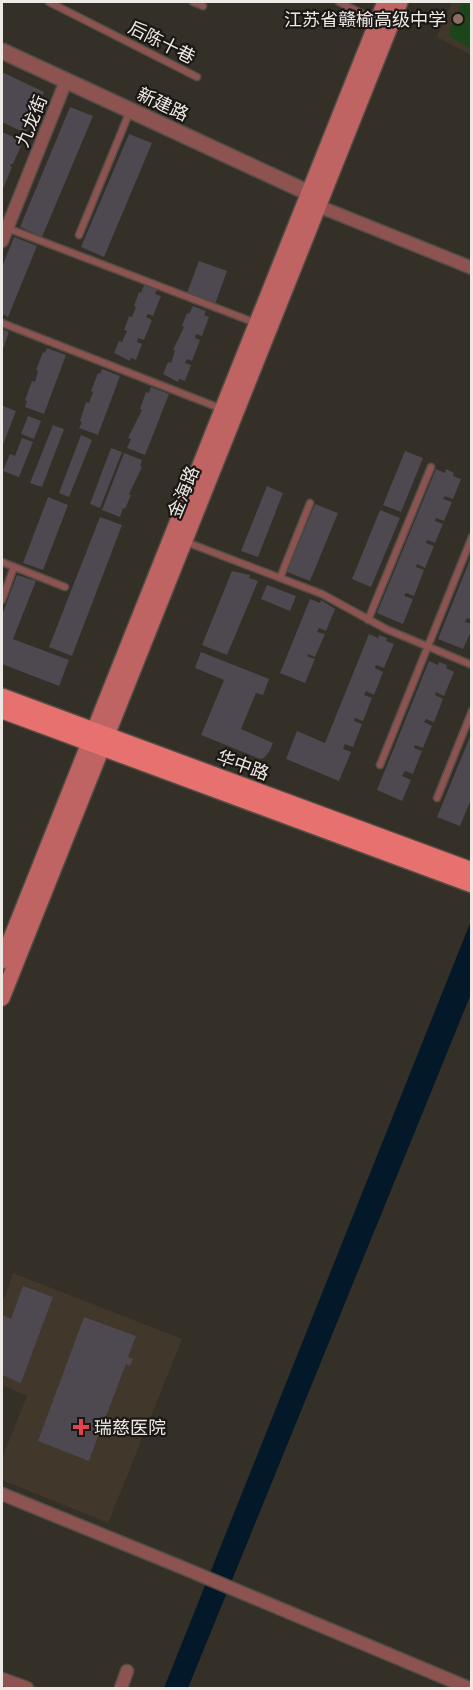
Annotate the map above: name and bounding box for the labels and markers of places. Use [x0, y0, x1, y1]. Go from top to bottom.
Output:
place label: 江苏省赣榆高级中学 [284, 8, 446, 31]
marker: 江苏省赣榆高级中学 [451, 12, 465, 26]
place label: 瑞慈医院 [94, 1416, 166, 1439]
marker: 瑞慈医院 [72, 1418, 90, 1436]

